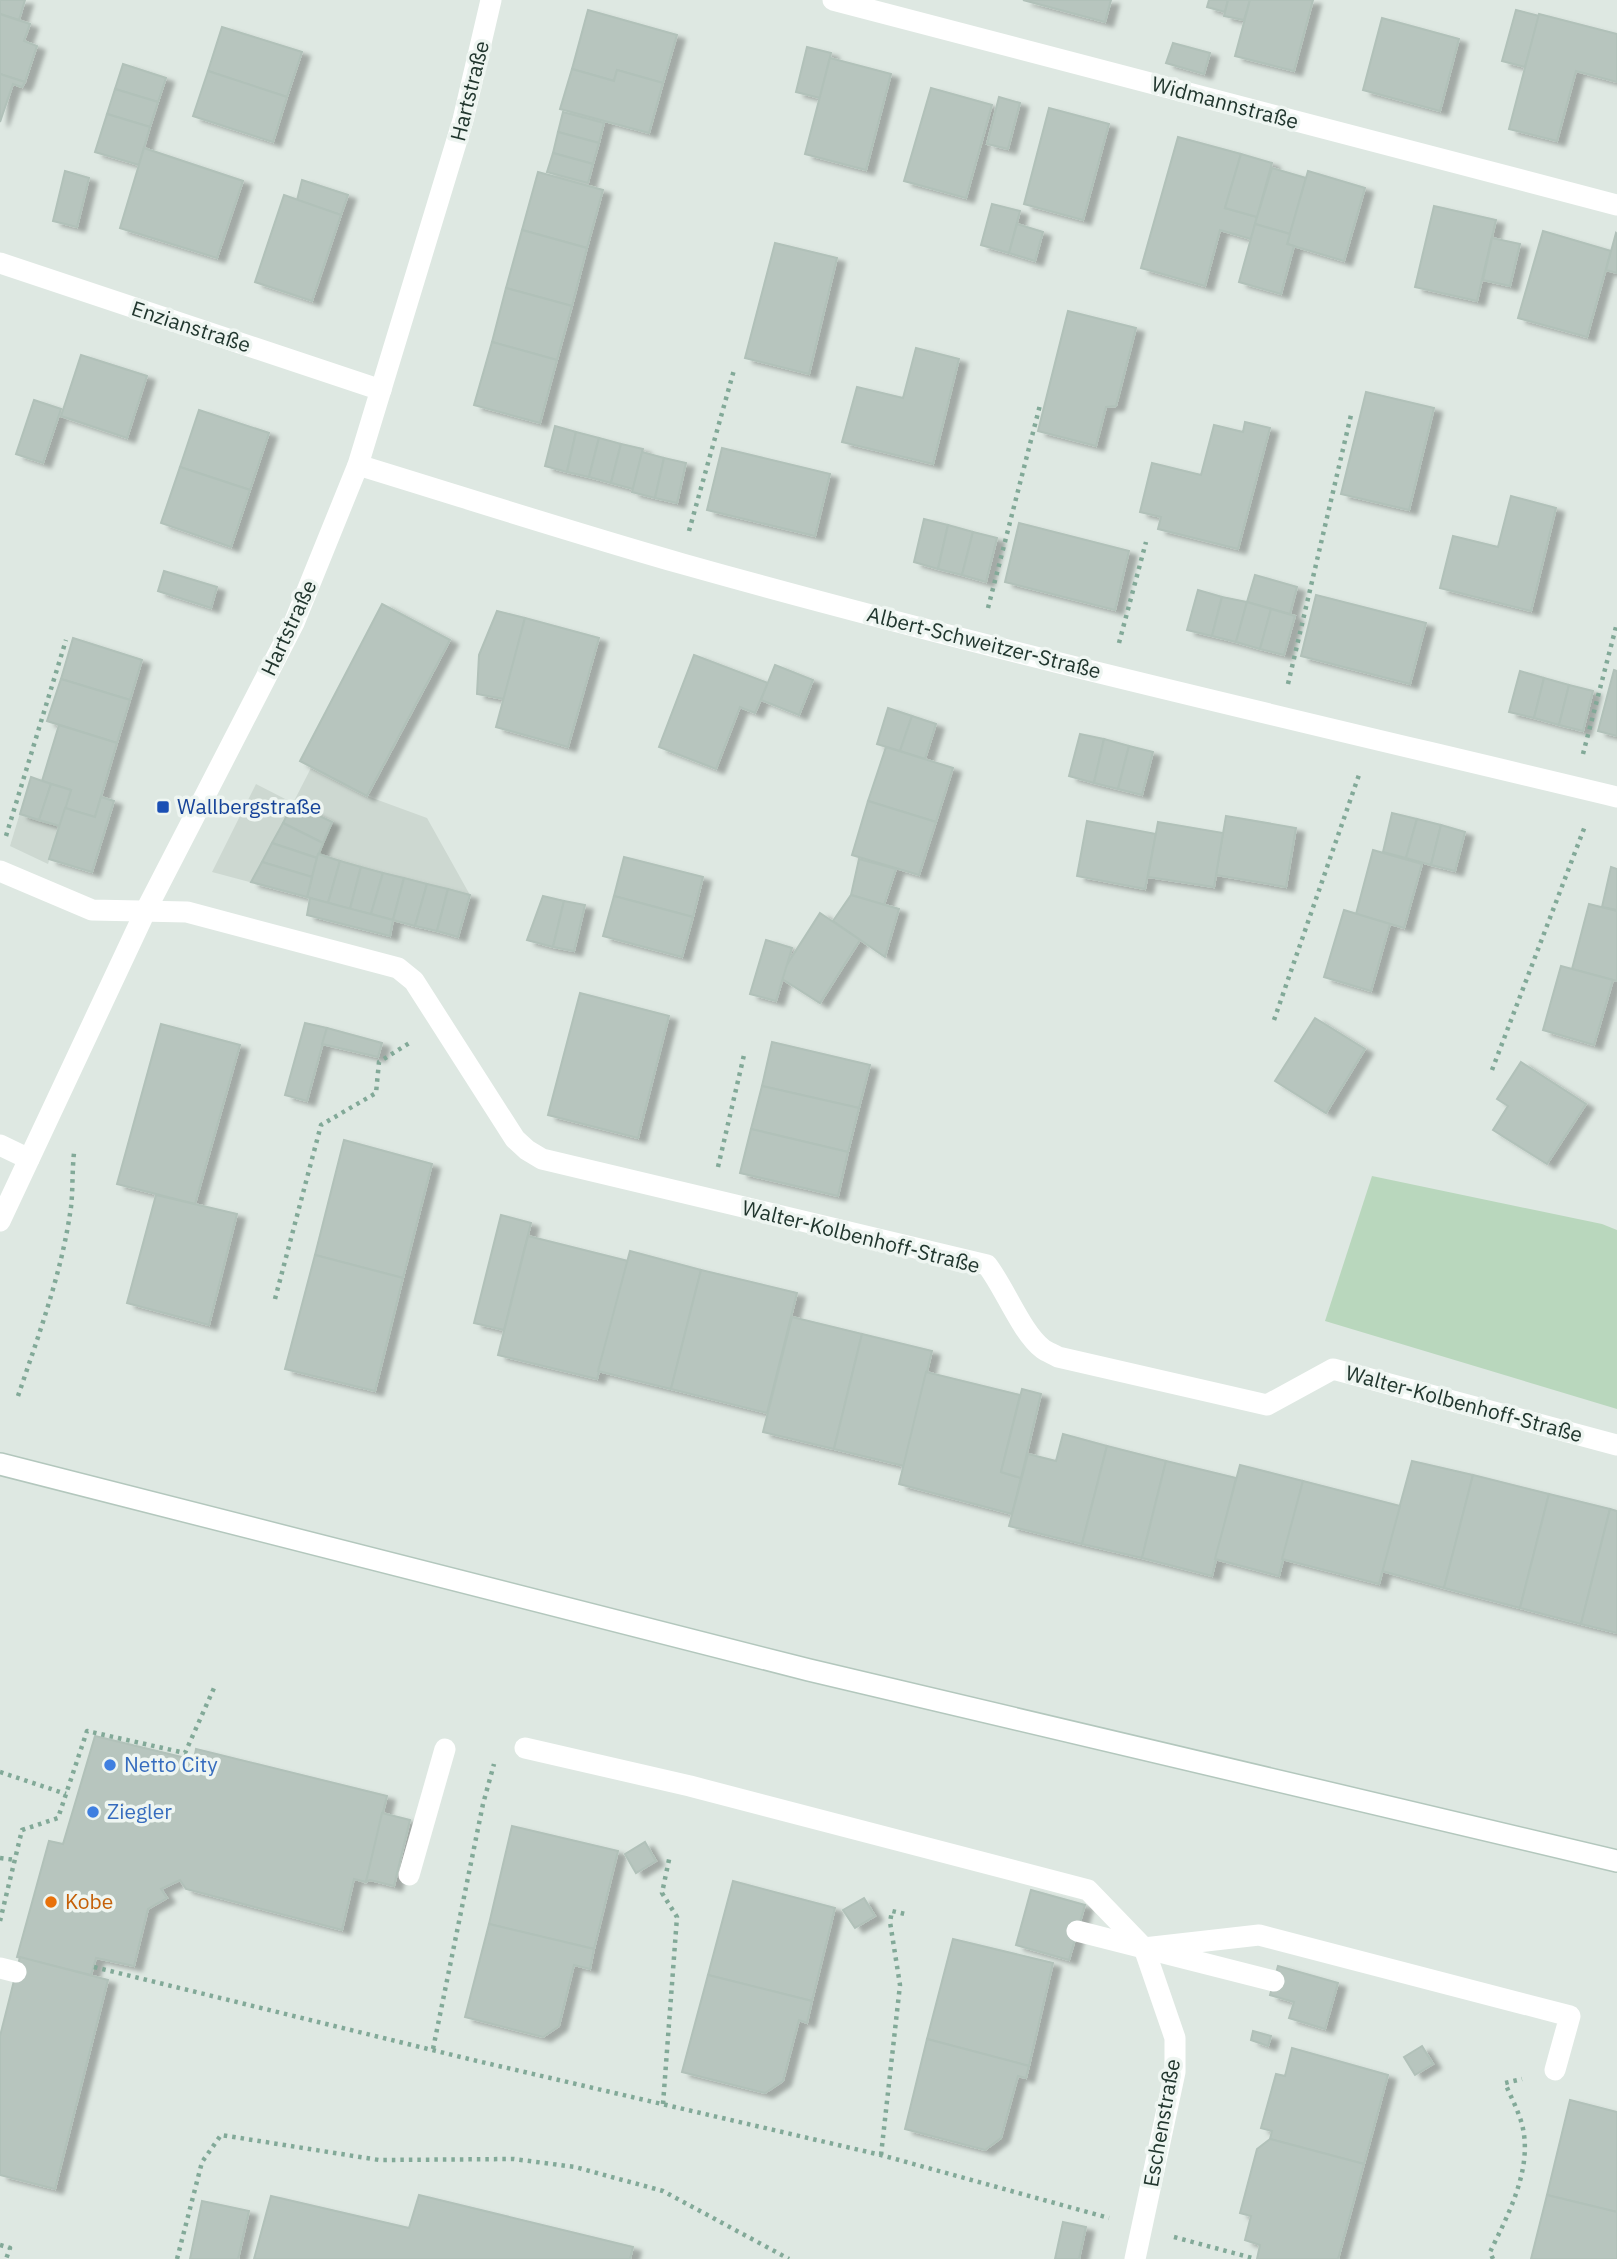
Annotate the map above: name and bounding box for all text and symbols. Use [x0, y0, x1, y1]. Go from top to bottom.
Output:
street label: Hartstraße [443, 38, 495, 144]
street label: Widmannstraße [1149, 69, 1302, 135]
street label: Enzianstraße [128, 294, 254, 358]
street label: Hartstraße [254, 575, 322, 680]
street label: Albert-Schweitzer-Straße [864, 599, 1104, 685]
place label: Wallbergstraße [177, 792, 321, 820]
marker: Wallbergstraße [155, 799, 171, 815]
street label: Walter-Kolbenhoff-Straße [739, 1193, 983, 1279]
street label: Walter-Kolbenhoff-Straße [1343, 1358, 1586, 1448]
place label: Netto City [124, 1750, 218, 1778]
marker: Netto City [102, 1757, 118, 1773]
place label: Ziegler [107, 1797, 172, 1825]
marker: Ziegler [85, 1804, 101, 1820]
place label: Kobe [65, 1887, 113, 1915]
marker: Kobe [43, 1894, 59, 1910]
street label: Eschenstraße [1136, 2057, 1186, 2189]

